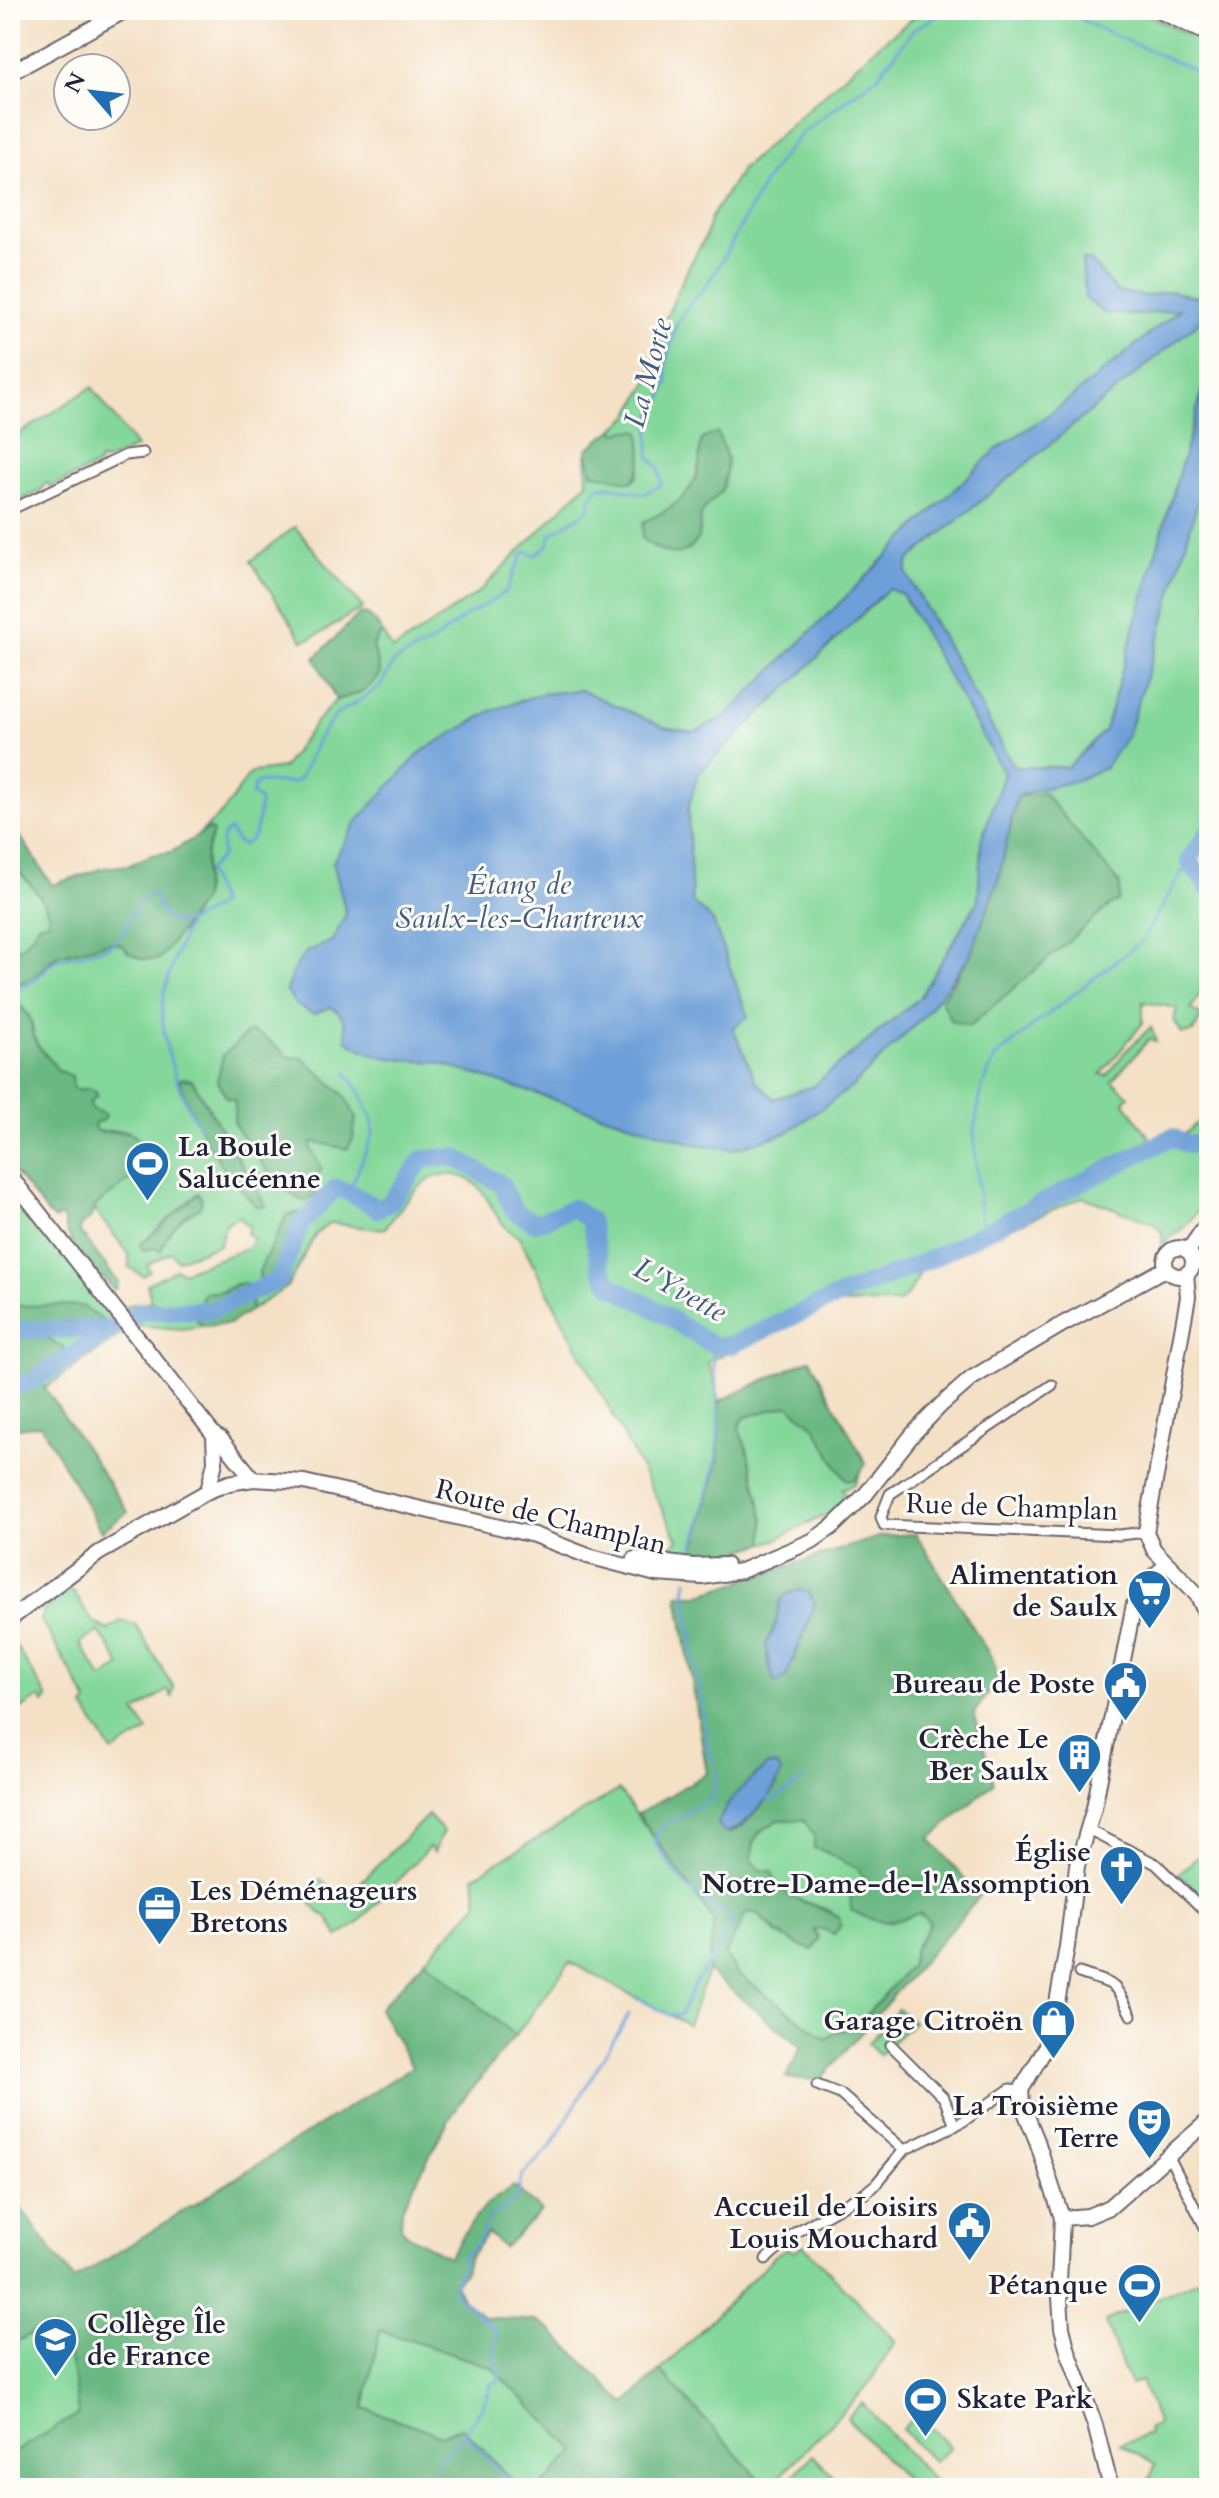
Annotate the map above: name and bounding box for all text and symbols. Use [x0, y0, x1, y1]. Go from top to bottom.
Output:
north arrow [52, 52, 132, 132]
text: N [57, 68, 93, 99]
water label: La Morte [614, 313, 682, 432]
water label: Étang de Saulx-les-Chartreux [395, 864, 644, 939]
place label: La Boule Salucéenne [178, 1128, 321, 1198]
sports icon: La Boule Salucéenne [123, 1139, 171, 1202]
water label: L'Yvette [626, 1248, 734, 1332]
street label: Route de Champlan [432, 1470, 671, 1564]
street label: Rue de Champlan [905, 1484, 1119, 1530]
place label: Alimentation de Saulx [949, 1556, 1118, 1626]
supermarket icon: Alimentation de Saulx [1125, 1567, 1173, 1630]
public building icon: Bureau de Poste [1102, 1660, 1150, 1723]
place label: Bureau de Poste [893, 1665, 1095, 1703]
place label: Crèche Le Ber Saulx [918, 1720, 1049, 1790]
building icon: Crèche Le Ber Saulx [1056, 1731, 1104, 1794]
place label: Église Notre-Dame-de-l'Assomption [702, 1833, 1091, 1903]
church icon: Église Notre-Dame-de-l'Assomption [1098, 1844, 1146, 1907]
place label: Les Déménageurs Bretons [190, 1872, 418, 1942]
office icon: Les Déménageurs Bretons [135, 1883, 183, 1946]
shop icon: Garage Citroën [1030, 1997, 1078, 2060]
place label: Garage Citroën [823, 2002, 1023, 2040]
place label: La Troisième Terre [953, 2087, 1119, 2157]
theatre icon: La Troisième Terre [1126, 2098, 1174, 2161]
place label: Accueil de Loisirs Louis Mouchard [714, 2188, 938, 2258]
public building icon: Accueil de Loisirs Louis Mouchard [945, 2199, 993, 2262]
sports icon: Pétanque [1115, 2261, 1163, 2324]
place label: Pétanque [988, 2266, 1108, 2304]
place label: Collège Île de France [87, 2305, 226, 2375]
school or university icon: Collège Île de France [32, 2316, 80, 2379]
sports icon: Skate Park [902, 2375, 950, 2438]
place label: Skate Park [957, 2380, 1094, 2418]

